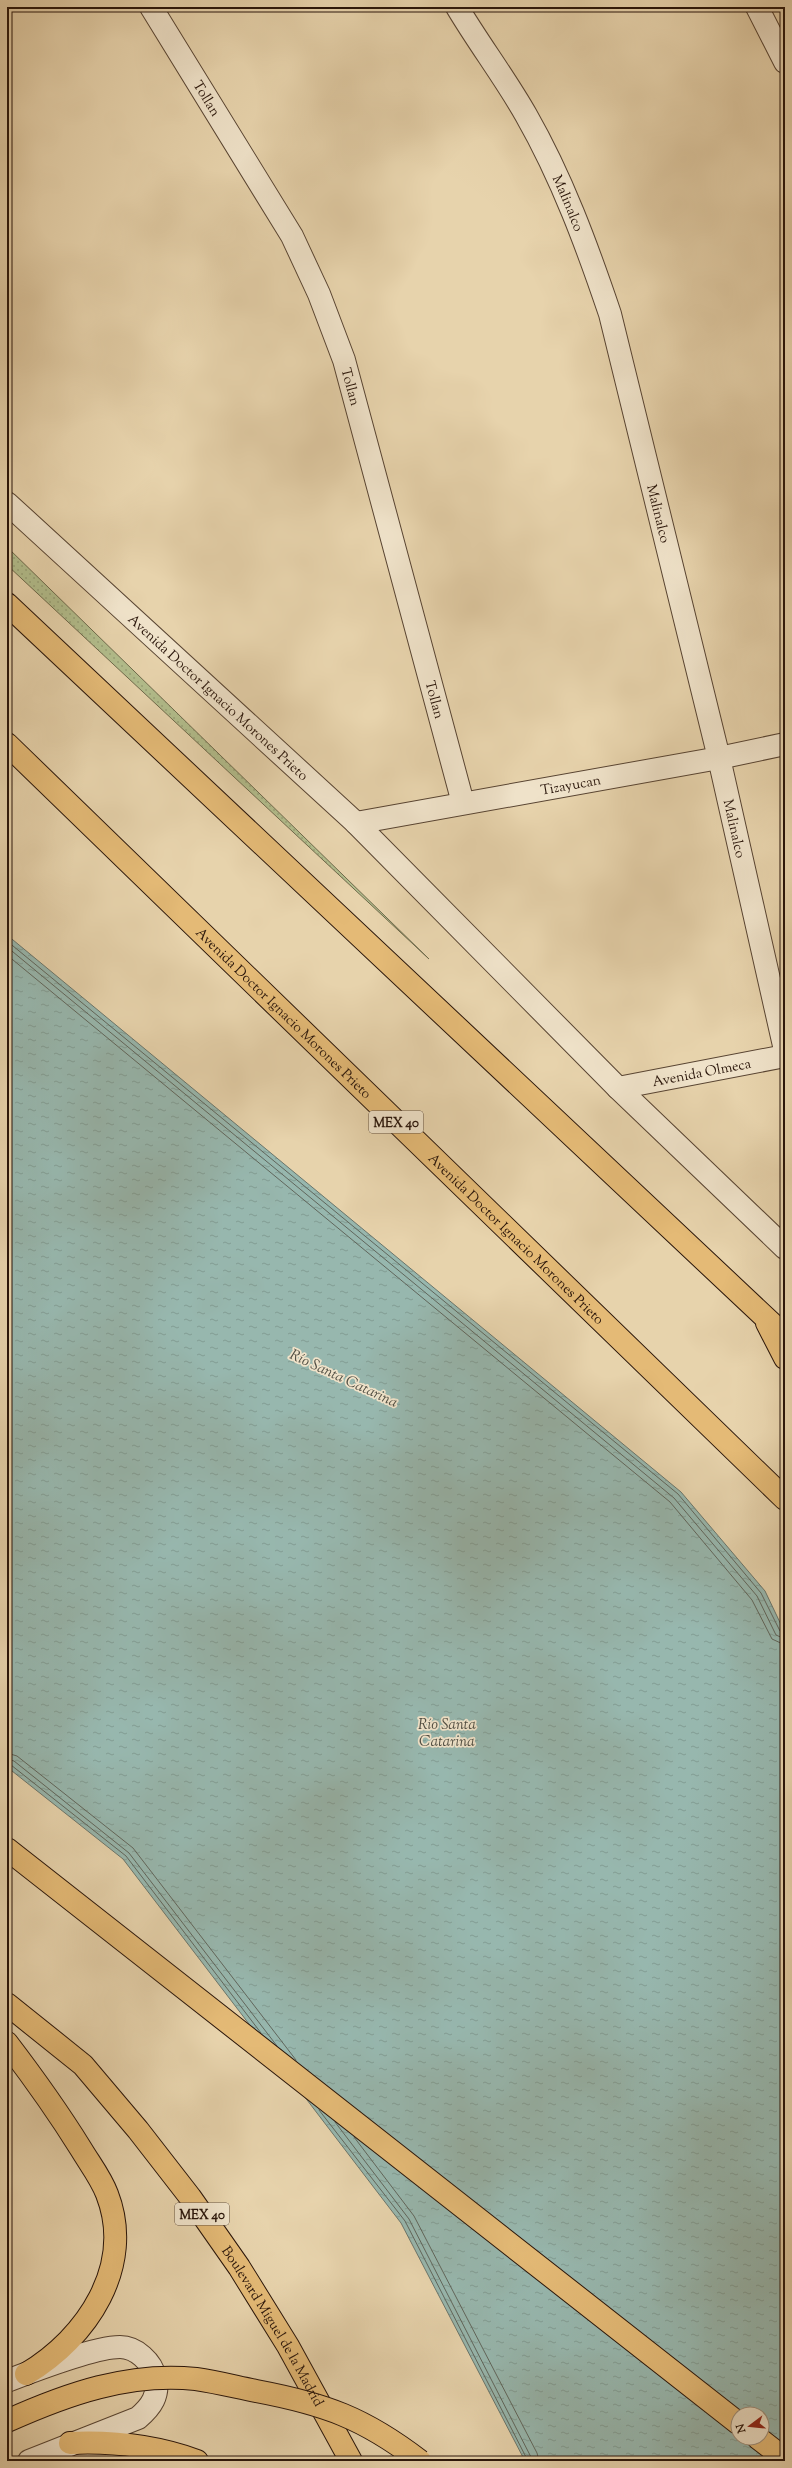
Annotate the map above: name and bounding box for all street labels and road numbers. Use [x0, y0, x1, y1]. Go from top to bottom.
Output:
street label: Tollan [187, 77, 224, 121]
street label: Malinalco [546, 172, 588, 235]
street label: Tollan [335, 366, 364, 408]
street label: Malinalco [640, 483, 674, 546]
street label: Avenida Doctor Ignacio Morones Prieto [123, 610, 312, 787]
street label: Tollan [419, 679, 448, 721]
street label: Tizayucan [539, 771, 603, 802]
street label: Malinalco [717, 798, 749, 861]
street label: Avenida Doctor Ignacio Morones Prieto [190, 924, 375, 1105]
street label: Avenida Olmeca [651, 1055, 754, 1093]
road number: MEX 40 [369, 1111, 423, 1133]
street label: Avenida Doctor Ignacio Morones Prieto [423, 1150, 608, 1330]
road number: MEX 40 [175, 2203, 229, 2225]
street label: Boulevard Miguel de la Madrid [215, 2243, 327, 2411]

